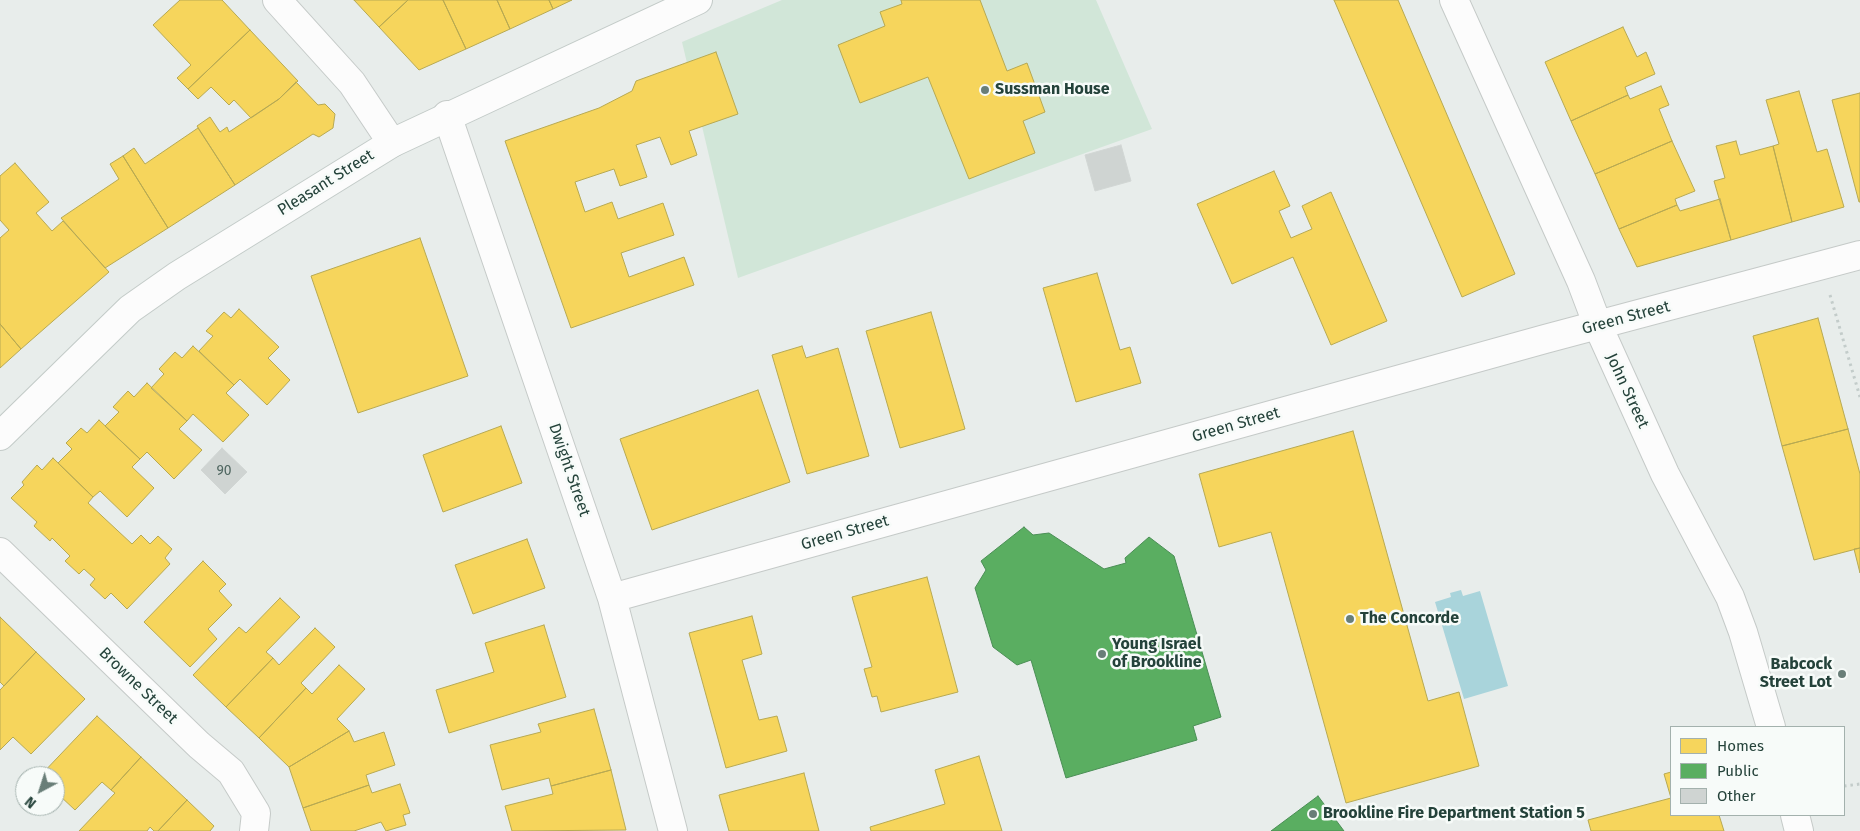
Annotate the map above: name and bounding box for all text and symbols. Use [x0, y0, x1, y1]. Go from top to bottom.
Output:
place label: Sussman House [995, 80, 1110, 100]
marker: Sussman House [979, 84, 991, 96]
street label: Pleasant Street [274, 146, 378, 220]
street label: Green Street [1580, 297, 1672, 339]
street label: John Street [1601, 350, 1653, 432]
street label: Green Street [1190, 403, 1282, 447]
street label: Dwight Street [544, 421, 594, 519]
house number: 90 [216, 463, 232, 479]
street label: Green Street [799, 511, 891, 555]
place label: The Concorde [1360, 609, 1459, 629]
marker: The Concorde [1344, 613, 1356, 625]
place label: Young Israel of Brookline [1112, 635, 1201, 673]
street label: Browne Street [95, 644, 181, 728]
marker: Young Israel of Brookline [1096, 648, 1108, 660]
place label: Babcock Street Lot [1760, 655, 1832, 693]
marker: Babcock Street Lot [1836, 668, 1848, 680]
legend [1670, 726, 1845, 816]
text: Homes [1717, 737, 1764, 755]
text: Public [1717, 762, 1759, 780]
north arrow [15, 766, 65, 816]
text: Other [1717, 787, 1756, 805]
text: N [22, 793, 40, 812]
place label: Brookline Fire Department Station 5 [1323, 804, 1585, 824]
marker: Brookline Fire Department Station 5 [1307, 808, 1319, 820]

